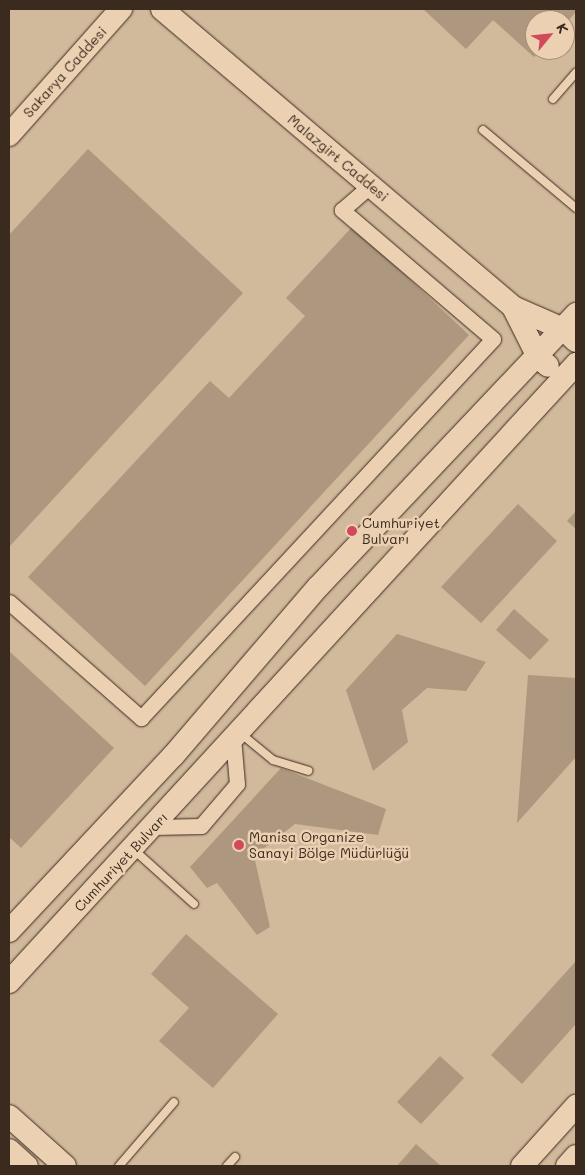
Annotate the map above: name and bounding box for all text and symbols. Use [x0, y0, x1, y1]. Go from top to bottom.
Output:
north arrow [525, 10, 575, 60]
text: K [552, 20, 573, 37]
street label: Sakarya Caddesi [20, 23, 110, 121]
street label: Malazgirt Caddesi [284, 111, 392, 205]
place label: Cumhuriyet Bulvarı [362, 515, 440, 548]
marker: Cumhuriyet Bulvarı [346, 525, 358, 537]
street label: Cumhuriyet Bulvarı [71, 809, 171, 915]
place label: Manisa Organize Sanayi Bölge Müdürlüğü [249, 829, 409, 862]
marker: Manisa Organize Sanayi Bölge Müdürlüğü [233, 839, 245, 851]

